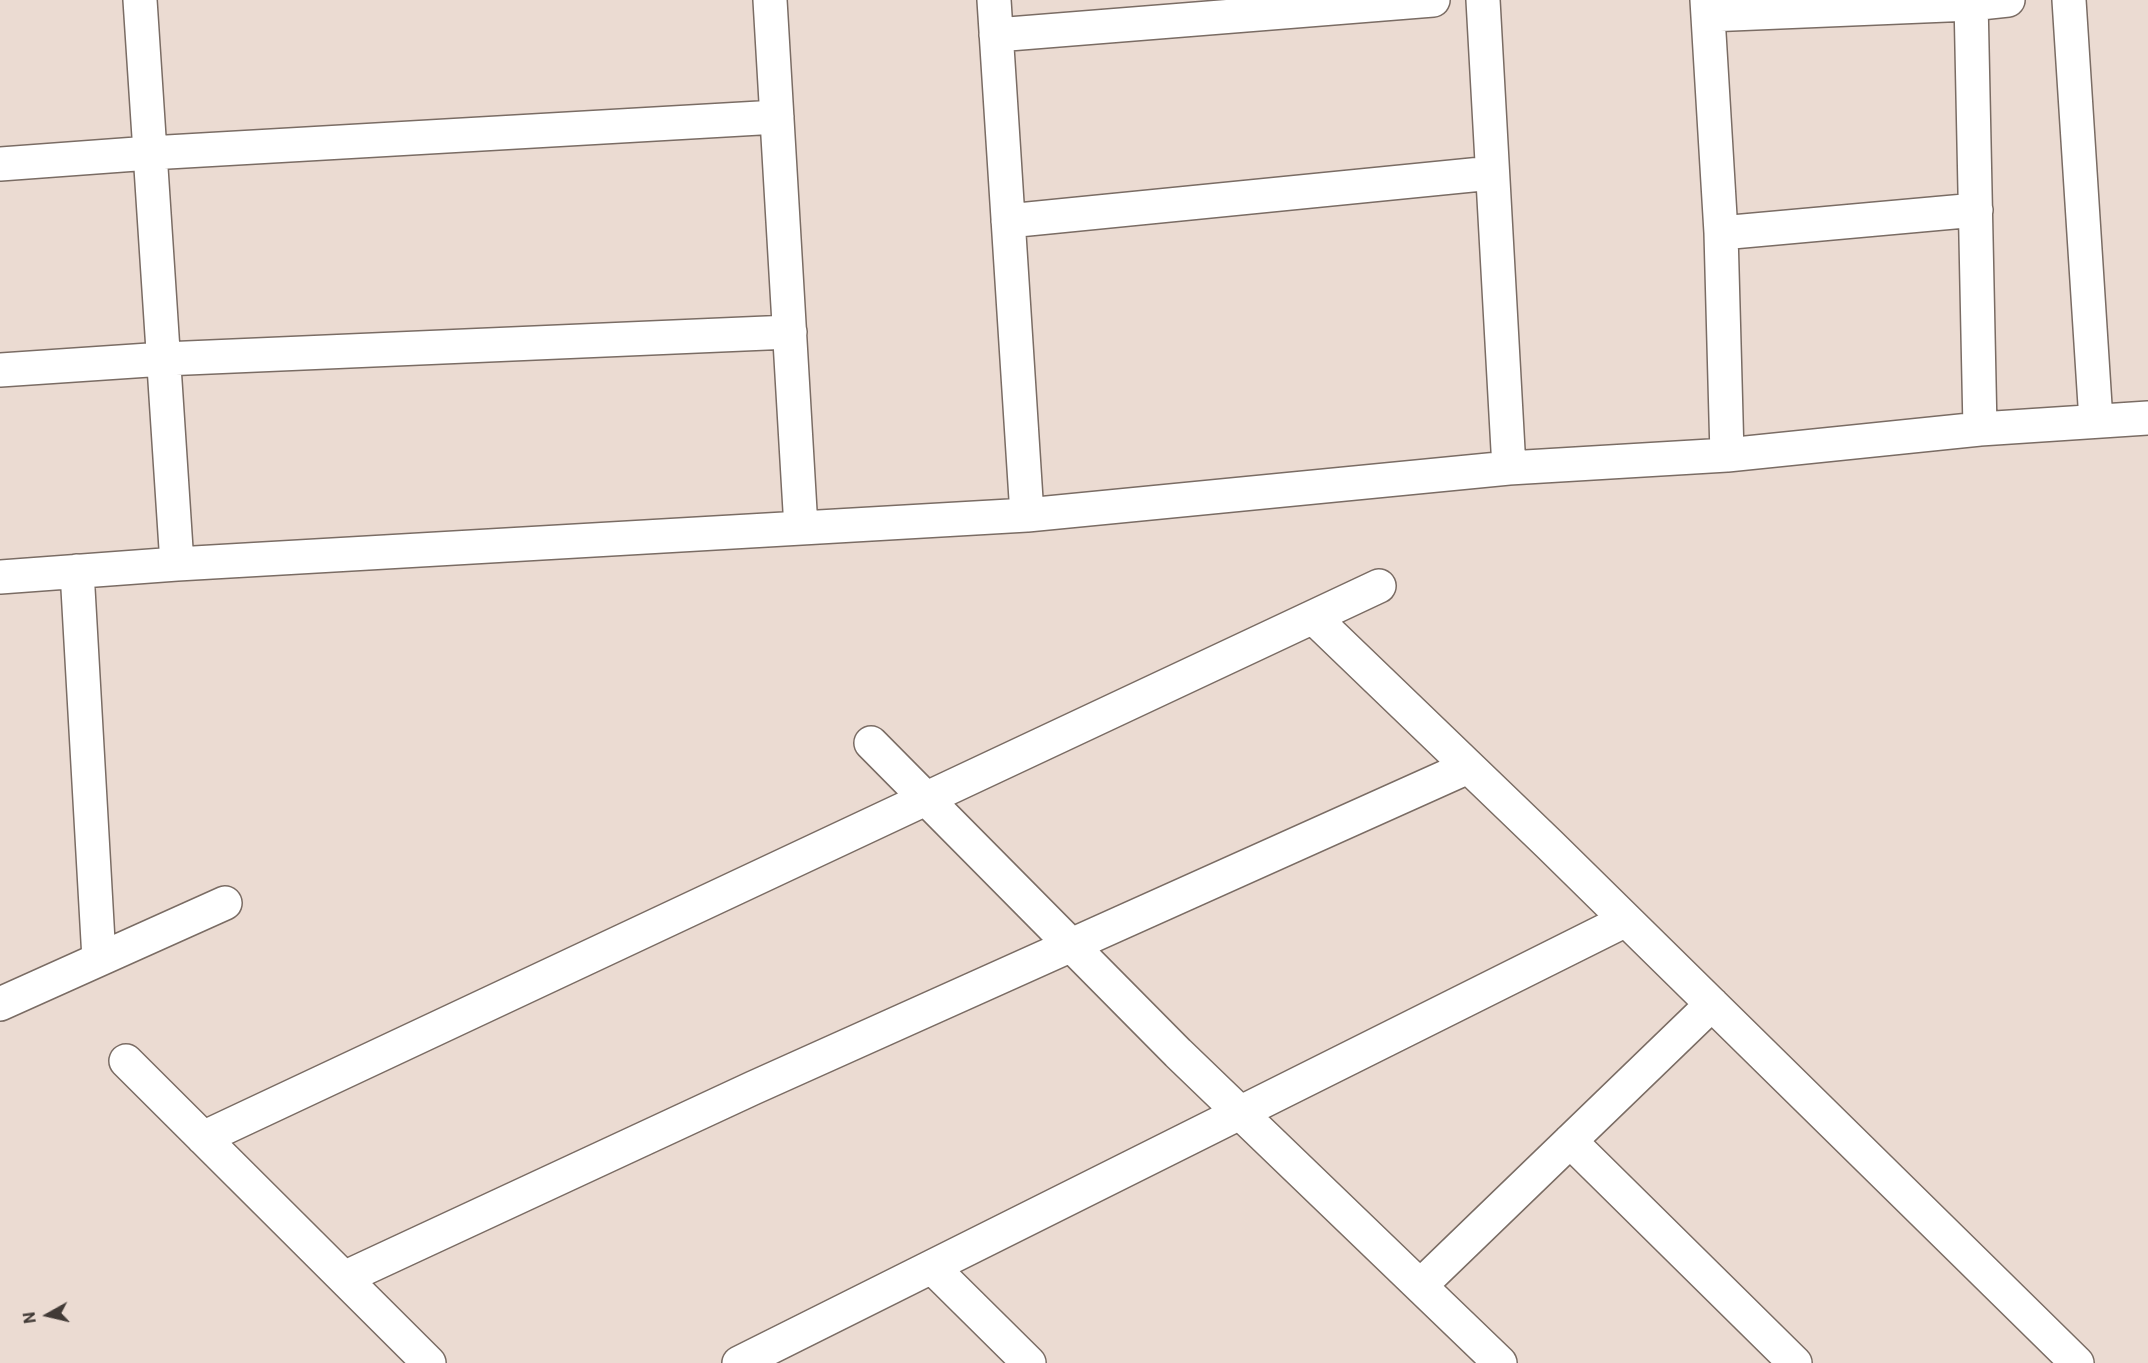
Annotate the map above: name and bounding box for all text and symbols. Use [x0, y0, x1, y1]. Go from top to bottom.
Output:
north arrow [18, 1285, 78, 1345]
text: N [19, 1311, 40, 1324]

